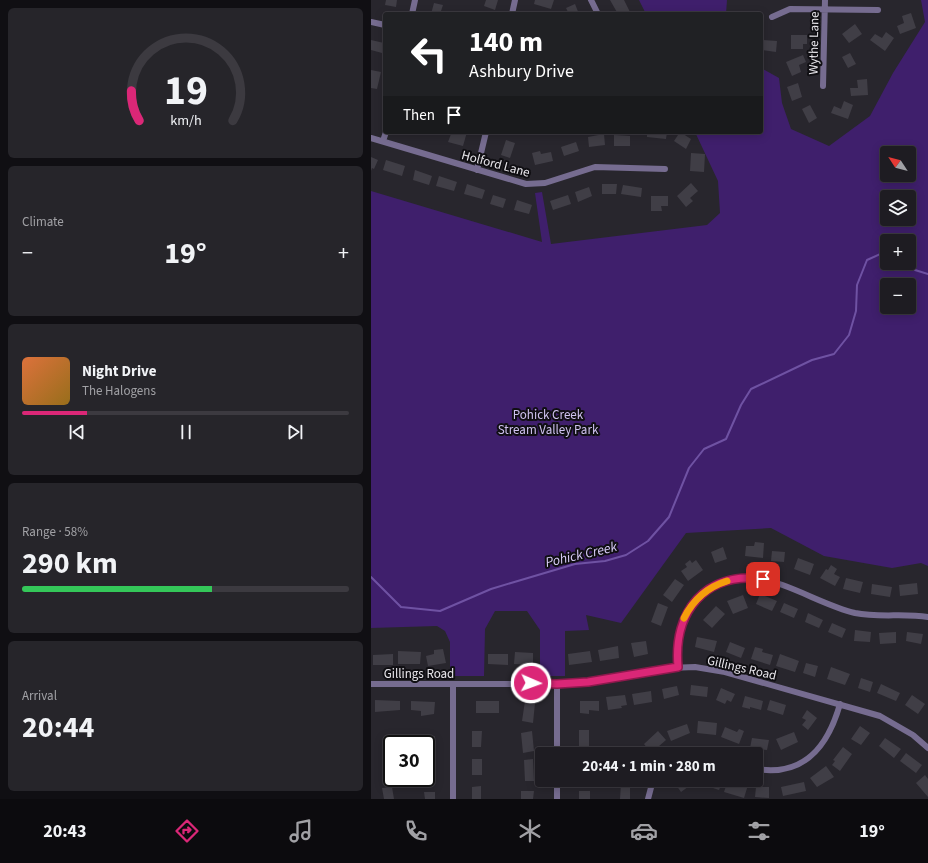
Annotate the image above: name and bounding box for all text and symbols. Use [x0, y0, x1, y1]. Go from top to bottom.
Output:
street label: Wythe Lane [804, 11, 824, 75]
text: 140 m [469, 22, 543, 62]
icon: left [403, 28, 455, 80]
text: Ashbury Drive [469, 59, 574, 84]
text: 19 [164, 61, 207, 121]
icon: arrive [443, 104, 465, 126]
text: Then [403, 105, 435, 126]
text: km/h [170, 110, 201, 131]
street label: Holford Lane [460, 146, 532, 182]
north arrow [880, 146, 916, 182]
map controls [880, 146, 916, 314]
button: layers [880, 190, 916, 226]
text: Climate [22, 213, 64, 231]
text: 19° [164, 232, 207, 275]
button: + [880, 234, 916, 270]
text: − [22, 237, 33, 269]
text: + [338, 237, 349, 269]
button: − [880, 278, 916, 314]
text: Night Drive [82, 361, 157, 382]
text: The Halogens [82, 382, 156, 400]
park label: Pohick Creek Stream Valley Park [498, 406, 599, 439]
icon: previous [66, 421, 88, 443]
icon: pause [175, 421, 197, 443]
icon: next [284, 421, 306, 443]
text: Range · 58% [22, 523, 88, 541]
water label: Pohick Creek [543, 537, 620, 573]
text: 290 km [22, 542, 118, 585]
pin [746, 562, 780, 596]
icon: arrive [752, 568, 774, 590]
street label: Gillings Road [705, 651, 778, 685]
position arrow [510, 662, 552, 704]
street label: Gillings Road [384, 665, 454, 683]
text: Arrival [22, 687, 57, 705]
text: 20:44 [22, 706, 94, 749]
speed limit sign: 30 [383, 735, 435, 787]
text: 20:44 · 1 min · 280 m [582, 756, 716, 777]
icon: directions [173, 817, 201, 845]
icon: music [287, 817, 315, 845]
icon: phone [402, 817, 430, 845]
icon: climate [516, 817, 544, 845]
icon: car [630, 817, 658, 845]
icon: filters [745, 817, 773, 845]
text: 20:43 [43, 819, 87, 844]
text: 19° [859, 819, 885, 844]

